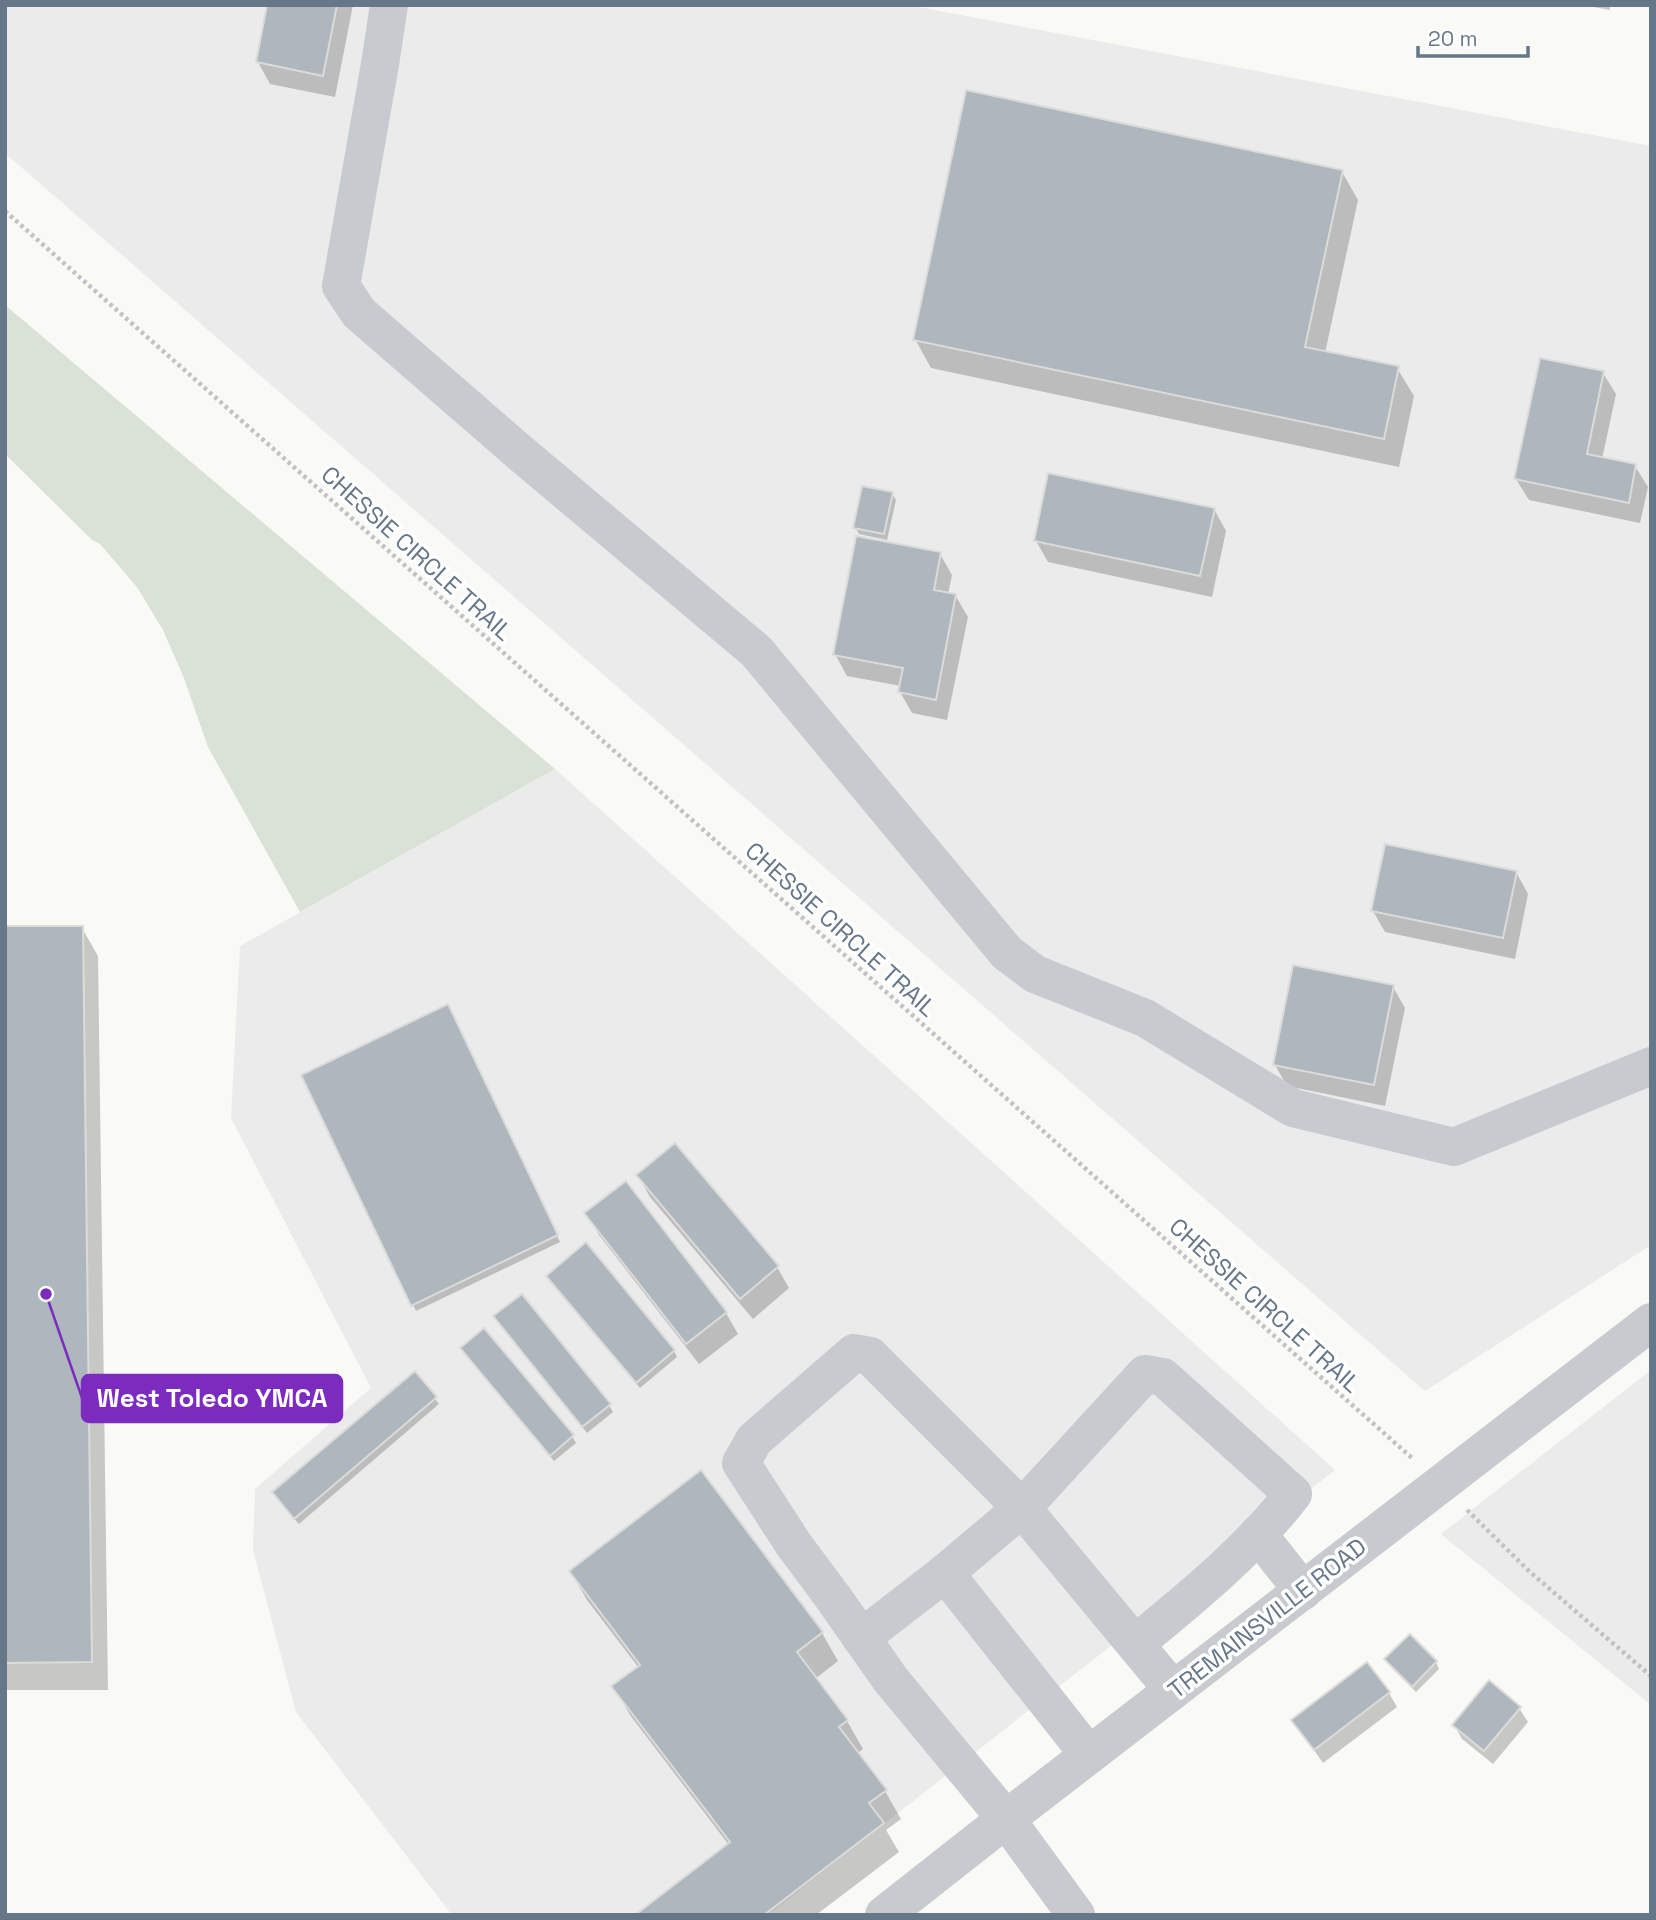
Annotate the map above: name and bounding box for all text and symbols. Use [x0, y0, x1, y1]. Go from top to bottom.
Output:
scale bar [1418, 14, 1528, 58]
text: 20 m [1428, 25, 1478, 52]
street label: CHESSIE CIRCLE TRAIL [315, 459, 519, 647]
street label: CHESSIE CIRCLE TRAIL [739, 835, 943, 1023]
street label: CHESSIE CIRCLE TRAIL [1163, 1211, 1367, 1399]
callout: West Toledo YMCA [82, 1375, 342, 1422]
text: West Toledo YMCA [97, 1381, 328, 1415]
street label: TREMAINSVILLE ROAD [1162, 1531, 1372, 1705]

